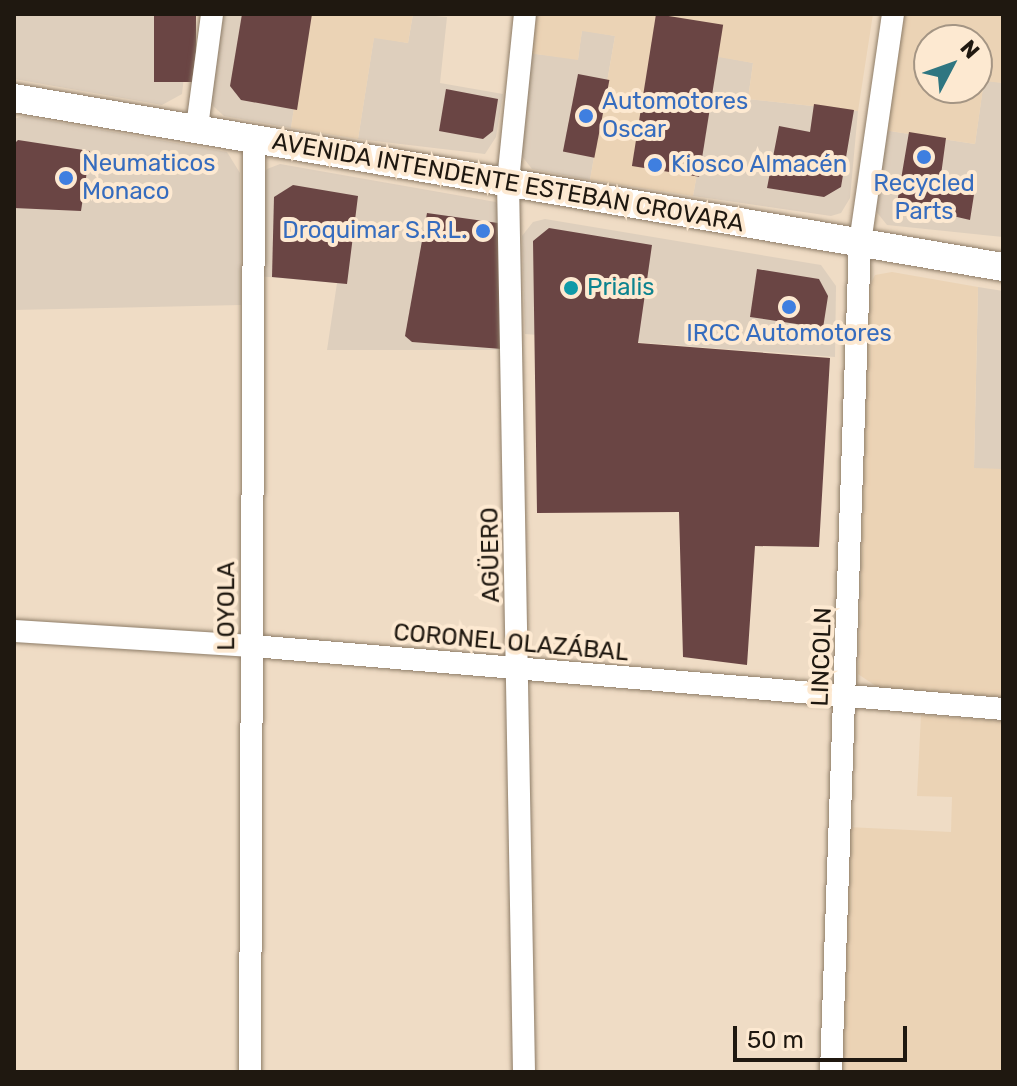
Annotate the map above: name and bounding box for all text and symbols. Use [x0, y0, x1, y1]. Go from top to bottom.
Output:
north arrow [913, 24, 993, 104]
text: N [955, 34, 985, 64]
place label: Automotores Oscar [602, 88, 748, 144]
marker: Automotores Oscar [577, 107, 595, 125]
street label: AVENIDA INTENDENTE ESTEBAN CROVARA [270, 127, 746, 239]
marker: Recycled Parts [915, 148, 933, 166]
place label: Neumaticos Monaco [82, 150, 215, 206]
place label: Kiosco Almacén [671, 151, 848, 179]
marker: Kiosco Almacén [646, 156, 664, 174]
marker: Neumaticos Monaco [57, 169, 75, 187]
place label: Recycled Parts [873, 170, 975, 226]
place label: Droquimar S.R.L. [282, 217, 467, 245]
marker: Droquimar S.R.L. [474, 222, 492, 240]
place label: Prialis [587, 274, 654, 302]
marker: Prialis [562, 279, 580, 297]
marker: IRCC Automotores [780, 298, 798, 316]
place label: IRCC Automotores [686, 320, 892, 348]
street label: AGÜERO [476, 507, 506, 603]
street label: LOYOLA [213, 561, 241, 651]
street label: LINCOLN [806, 607, 838, 707]
street label: CORONEL OLAZÁBAL [392, 618, 630, 668]
scale bar [737, 1010, 911, 1060]
text: 50 m [747, 1026, 804, 1054]

